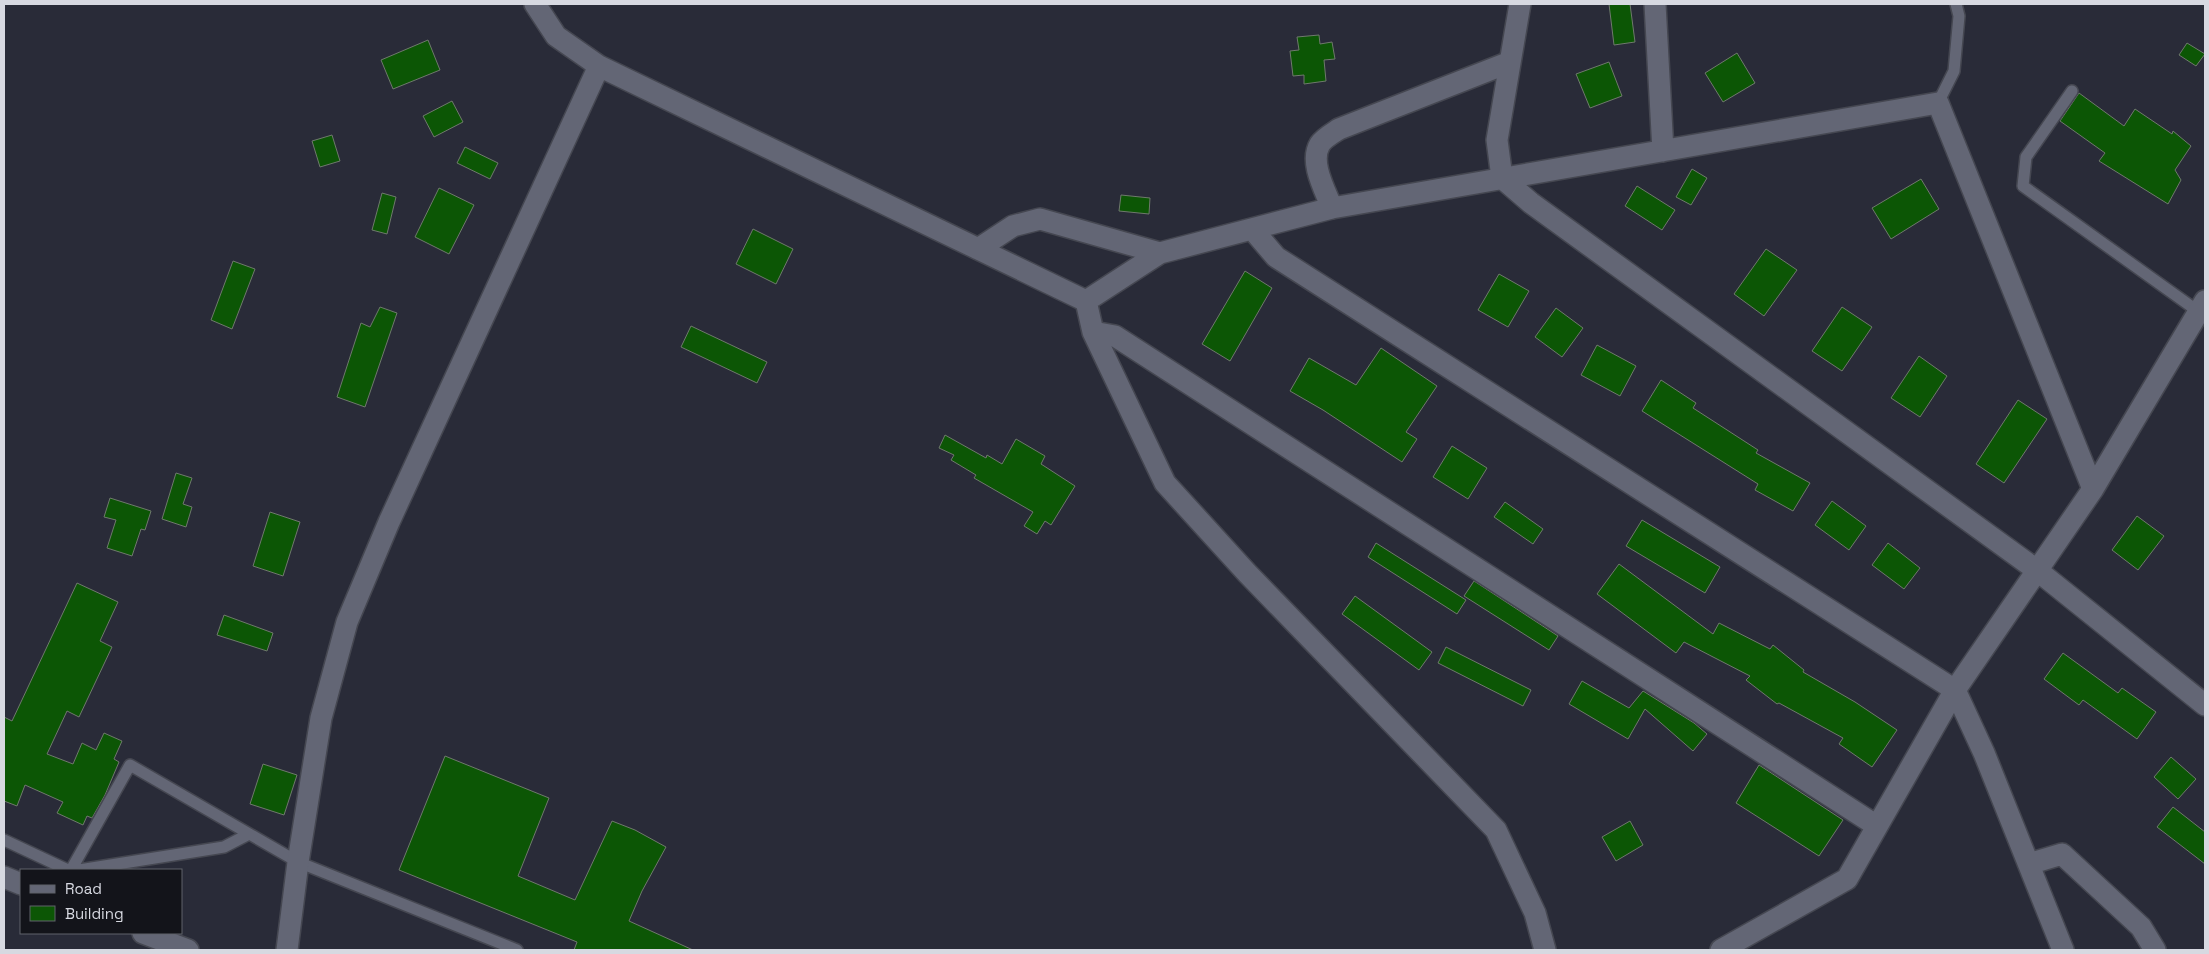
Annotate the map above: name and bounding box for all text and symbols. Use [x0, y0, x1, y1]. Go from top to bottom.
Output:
legend [20, 869, 182, 934]
text: Road [65, 879, 102, 898]
text: Building [65, 904, 124, 923]

